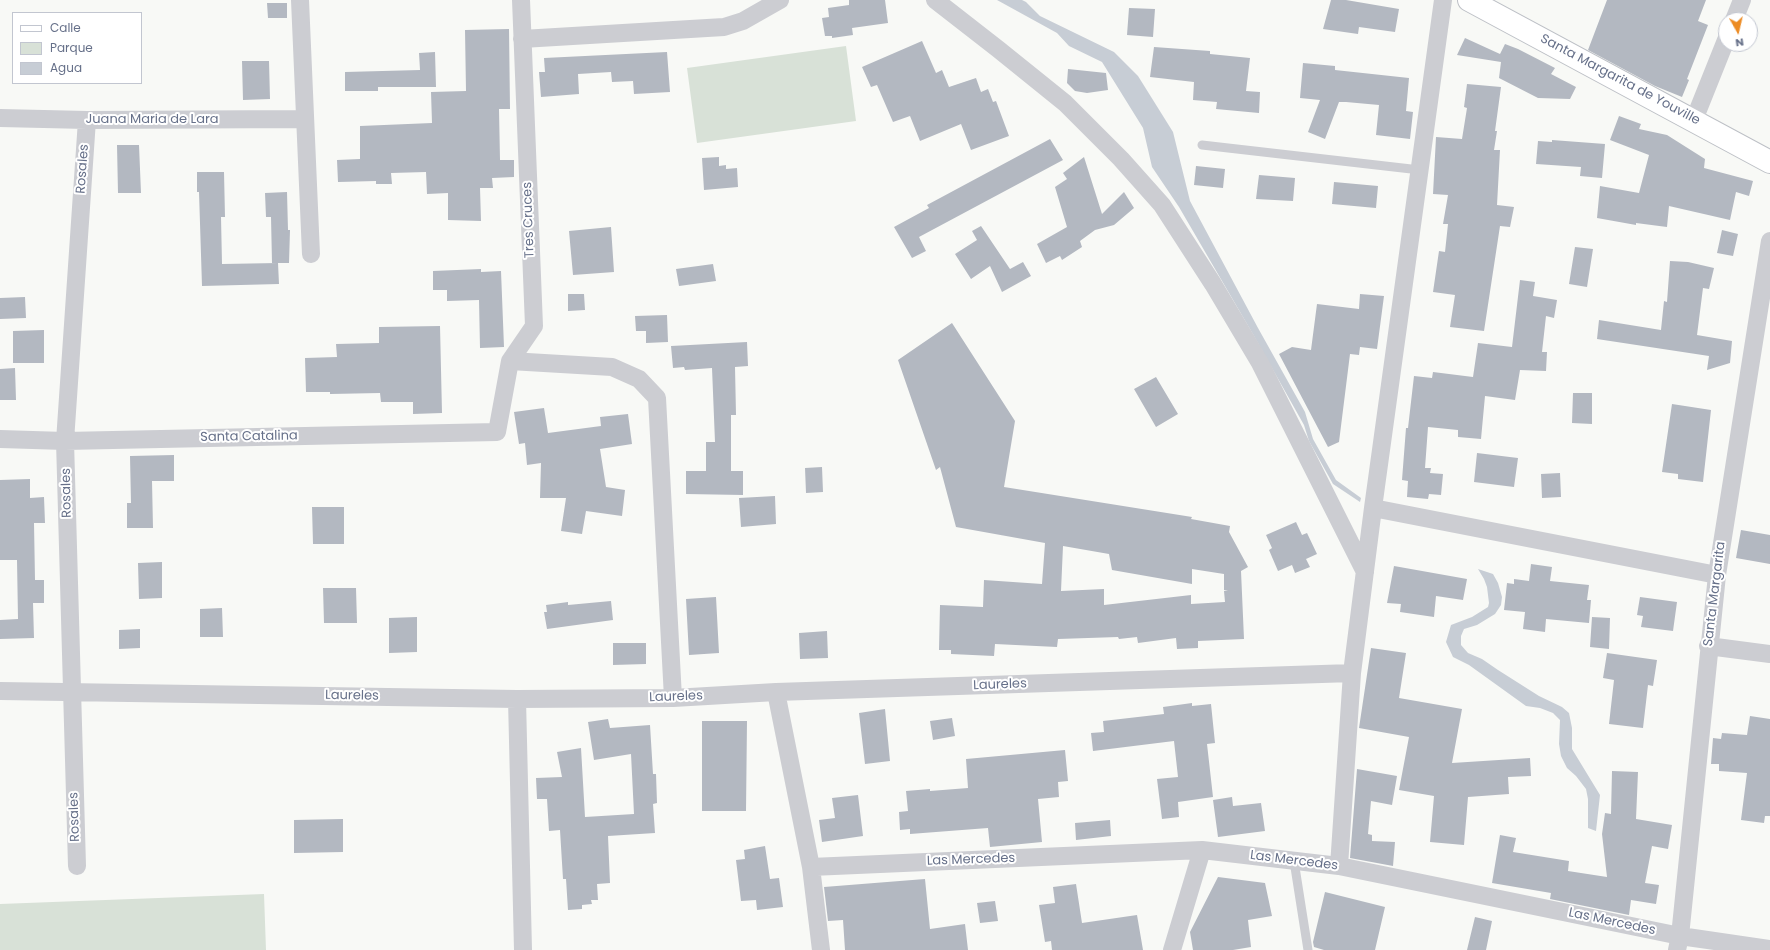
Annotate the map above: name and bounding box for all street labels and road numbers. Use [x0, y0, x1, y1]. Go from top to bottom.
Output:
street label: Santa Margarita de Youville [1537, 31, 1703, 129]
street label: Juana Maria de Lara [85, 112, 219, 128]
street label: Rosales [73, 144, 93, 194]
street label: Tres Cruces [520, 182, 538, 258]
street label: Santa Catalina [200, 428, 298, 446]
street label: Rosales [59, 468, 75, 518]
street label: Santa Margarita [1701, 541, 1729, 647]
street label: Laureles [973, 676, 1027, 694]
street label: Laureles [325, 688, 379, 704]
street label: Laureles [649, 688, 703, 706]
street label: Rosales [66, 792, 84, 842]
street label: Las Mercedes [1249, 848, 1339, 874]
street label: Las Mercedes [927, 851, 1015, 869]
street label: Las Mercedes [1567, 905, 1657, 939]

